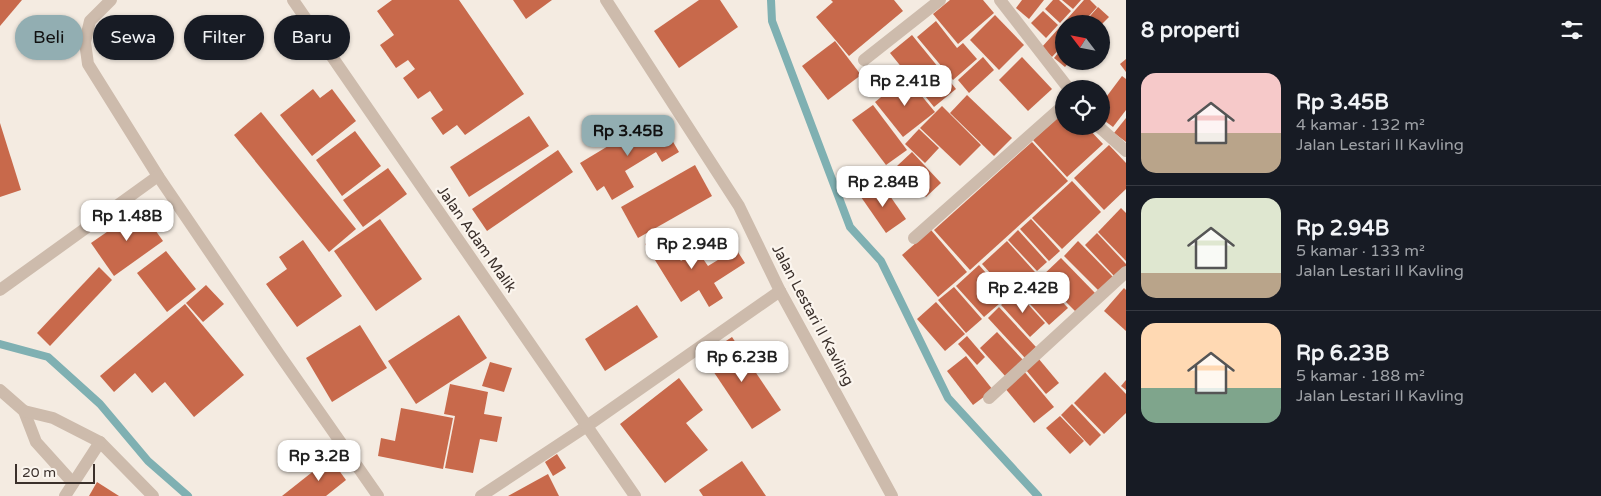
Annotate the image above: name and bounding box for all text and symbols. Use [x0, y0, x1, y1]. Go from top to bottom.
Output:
chip: Beli [15, 15, 83, 60]
chip: Sewa [93, 15, 174, 60]
chip: Filter [184, 15, 264, 60]
chip: Baru [274, 15, 350, 60]
north arrow [1055, 15, 1110, 70]
map controls [1055, 15, 1110, 135]
icon: filters [1558, 16, 1586, 44]
text: 8 properti [1141, 18, 1240, 43]
pin: Rp 2.41B [853, 64, 957, 107]
text: Rp 2.41B [870, 71, 940, 91]
button: locate [1055, 80, 1110, 135]
text: Rp 3.45B [1296, 90, 1389, 115]
icon: home [1181, 93, 1241, 153]
pin: Rp 3.45B [576, 114, 680, 157]
text: 4 kamar · 132 m² [1296, 115, 1425, 135]
text: Rp 3.45B [593, 121, 663, 141]
text: Jalan Lestari II Kavling [1296, 135, 1464, 155]
pin: Rp 2.84B [831, 166, 935, 208]
text: Rp 2.84B [848, 172, 918, 192]
street label: Jalan Adam Malik [434, 182, 520, 296]
pin: Rp 1.48B [75, 200, 179, 242]
text: Rp 1.48B [92, 206, 162, 226]
text: Rp 2.94B [1296, 216, 1389, 241]
icon: home [1181, 218, 1241, 278]
pin: Rp 2.94B [640, 228, 744, 270]
text: Rp 2.94B [656, 234, 728, 254]
street label: Jalan Lestari II Kavling [768, 241, 858, 389]
text: 5 kamar · 133 m² [1296, 241, 1425, 261]
text: Jalan Lestari II Kavling [1296, 261, 1464, 281]
pin: Rp 2.42B [971, 272, 1075, 314]
text: Rp 2.42B [988, 278, 1058, 298]
pin: Rp 6.23B [690, 340, 794, 383]
text: Rp 6.23B [1296, 341, 1389, 366]
icon: home [1181, 343, 1241, 403]
text: Rp 6.23B [706, 347, 778, 367]
text: 5 kamar · 188 m² [1296, 366, 1425, 386]
text: Jalan Lestari II Kavling [1296, 386, 1464, 406]
pin: Rp 3.2B [273, 440, 365, 482]
text: Rp 3.2B [289, 446, 350, 466]
scale bar [15, 461, 95, 484]
text: 20 m [22, 464, 56, 481]

